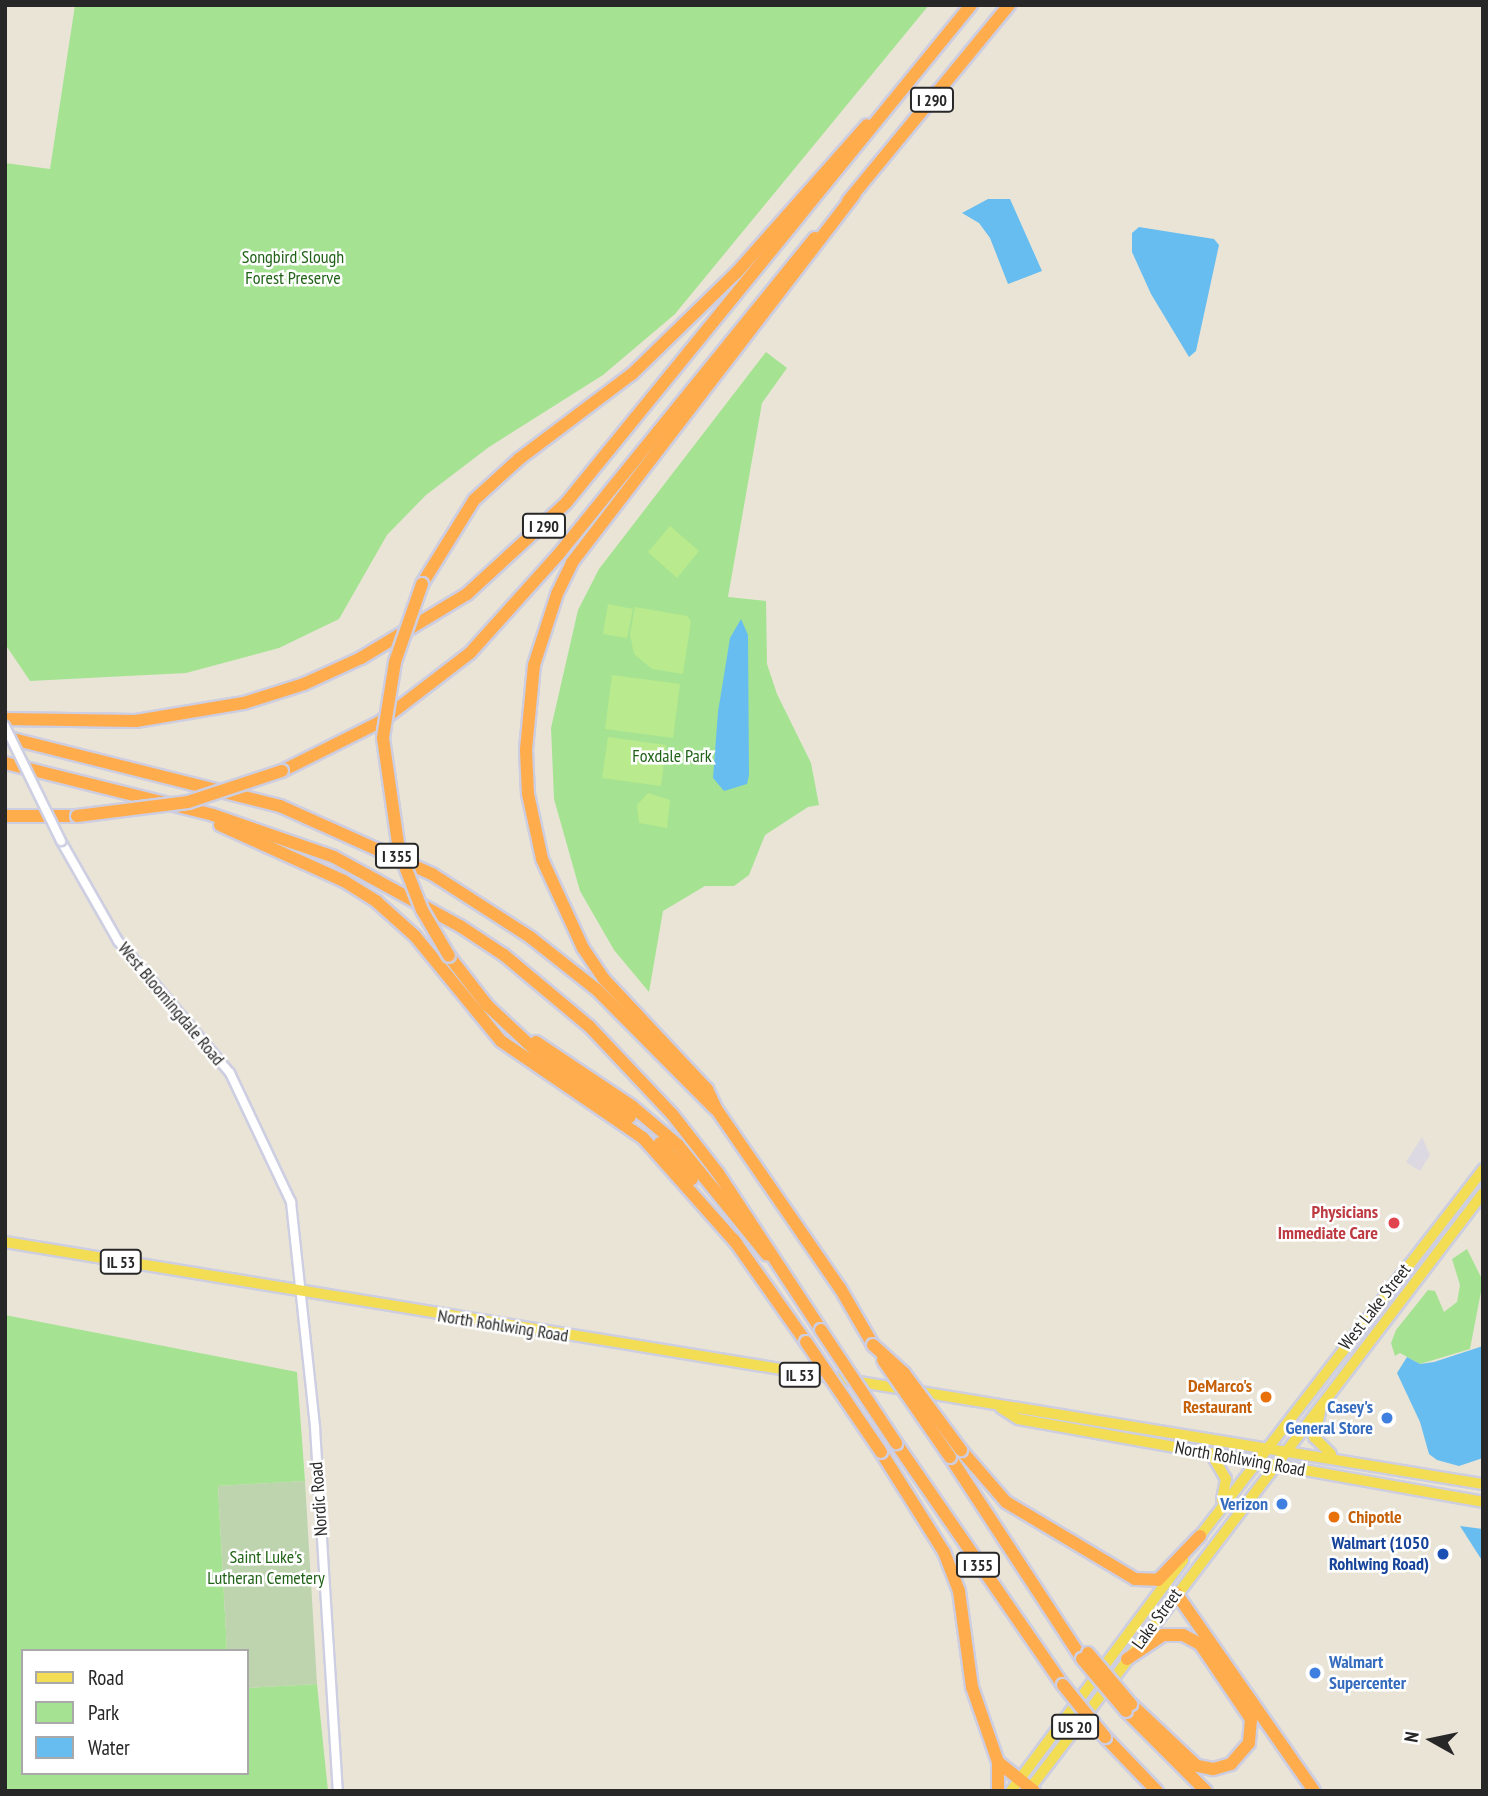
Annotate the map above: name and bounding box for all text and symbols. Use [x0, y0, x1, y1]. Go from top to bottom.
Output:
road number: I 290 [909, 88, 955, 113]
park label: Songbird Slough Forest Preserve [242, 247, 344, 290]
road number: I 290 [521, 513, 567, 538]
park label: Foxdale Park [632, 745, 712, 767]
road number: I 355 [374, 844, 420, 869]
street label: West Bloomingdale Road [113, 938, 229, 1070]
place label: Physicians Immediate Care [1278, 1202, 1378, 1244]
marker: Physicians Immediate Care [1384, 1213, 1404, 1233]
road number: IL 53 [98, 1250, 144, 1274]
street label: West Lake Street [1335, 1260, 1415, 1354]
street label: North Rohlwing Road [436, 1305, 570, 1347]
road number: IL 53 [777, 1362, 823, 1387]
place label: DeMarco's Restaurant [1183, 1376, 1252, 1418]
marker: DeMarco's Restaurant [1258, 1389, 1274, 1405]
place label: Casey's General Store [1286, 1397, 1373, 1440]
marker: Casey's General Store [1379, 1410, 1395, 1426]
street label: North Rohlwing Road [1173, 1437, 1307, 1481]
street label: Nordic Road [306, 1461, 332, 1537]
place label: Verizon [1220, 1493, 1268, 1515]
marker: Verizon [1274, 1496, 1290, 1512]
place label: Chipotle [1348, 1506, 1402, 1528]
marker: Chipotle [1326, 1509, 1342, 1525]
place label: Walmart (1050 Rohlwing Road) [1329, 1533, 1429, 1576]
marker: Walmart (1050 Rohlwing Road) [1435, 1546, 1451, 1562]
park label: Saint Luke's Lutheran Cemetery [207, 1547, 325, 1590]
road number: I 355 [955, 1553, 1001, 1578]
street label: Lake Street [1128, 1584, 1186, 1654]
legend [21, 1649, 248, 1775]
place label: Walmart Supercenter [1329, 1652, 1406, 1694]
text: Road [88, 1664, 124, 1691]
marker: Walmart Supercenter [1307, 1665, 1323, 1681]
text: Park [88, 1699, 119, 1726]
north arrow [1397, 1705, 1467, 1775]
road number: US 20 [1050, 1714, 1100, 1740]
text: N [1399, 1730, 1424, 1744]
text: Water [88, 1734, 130, 1761]

